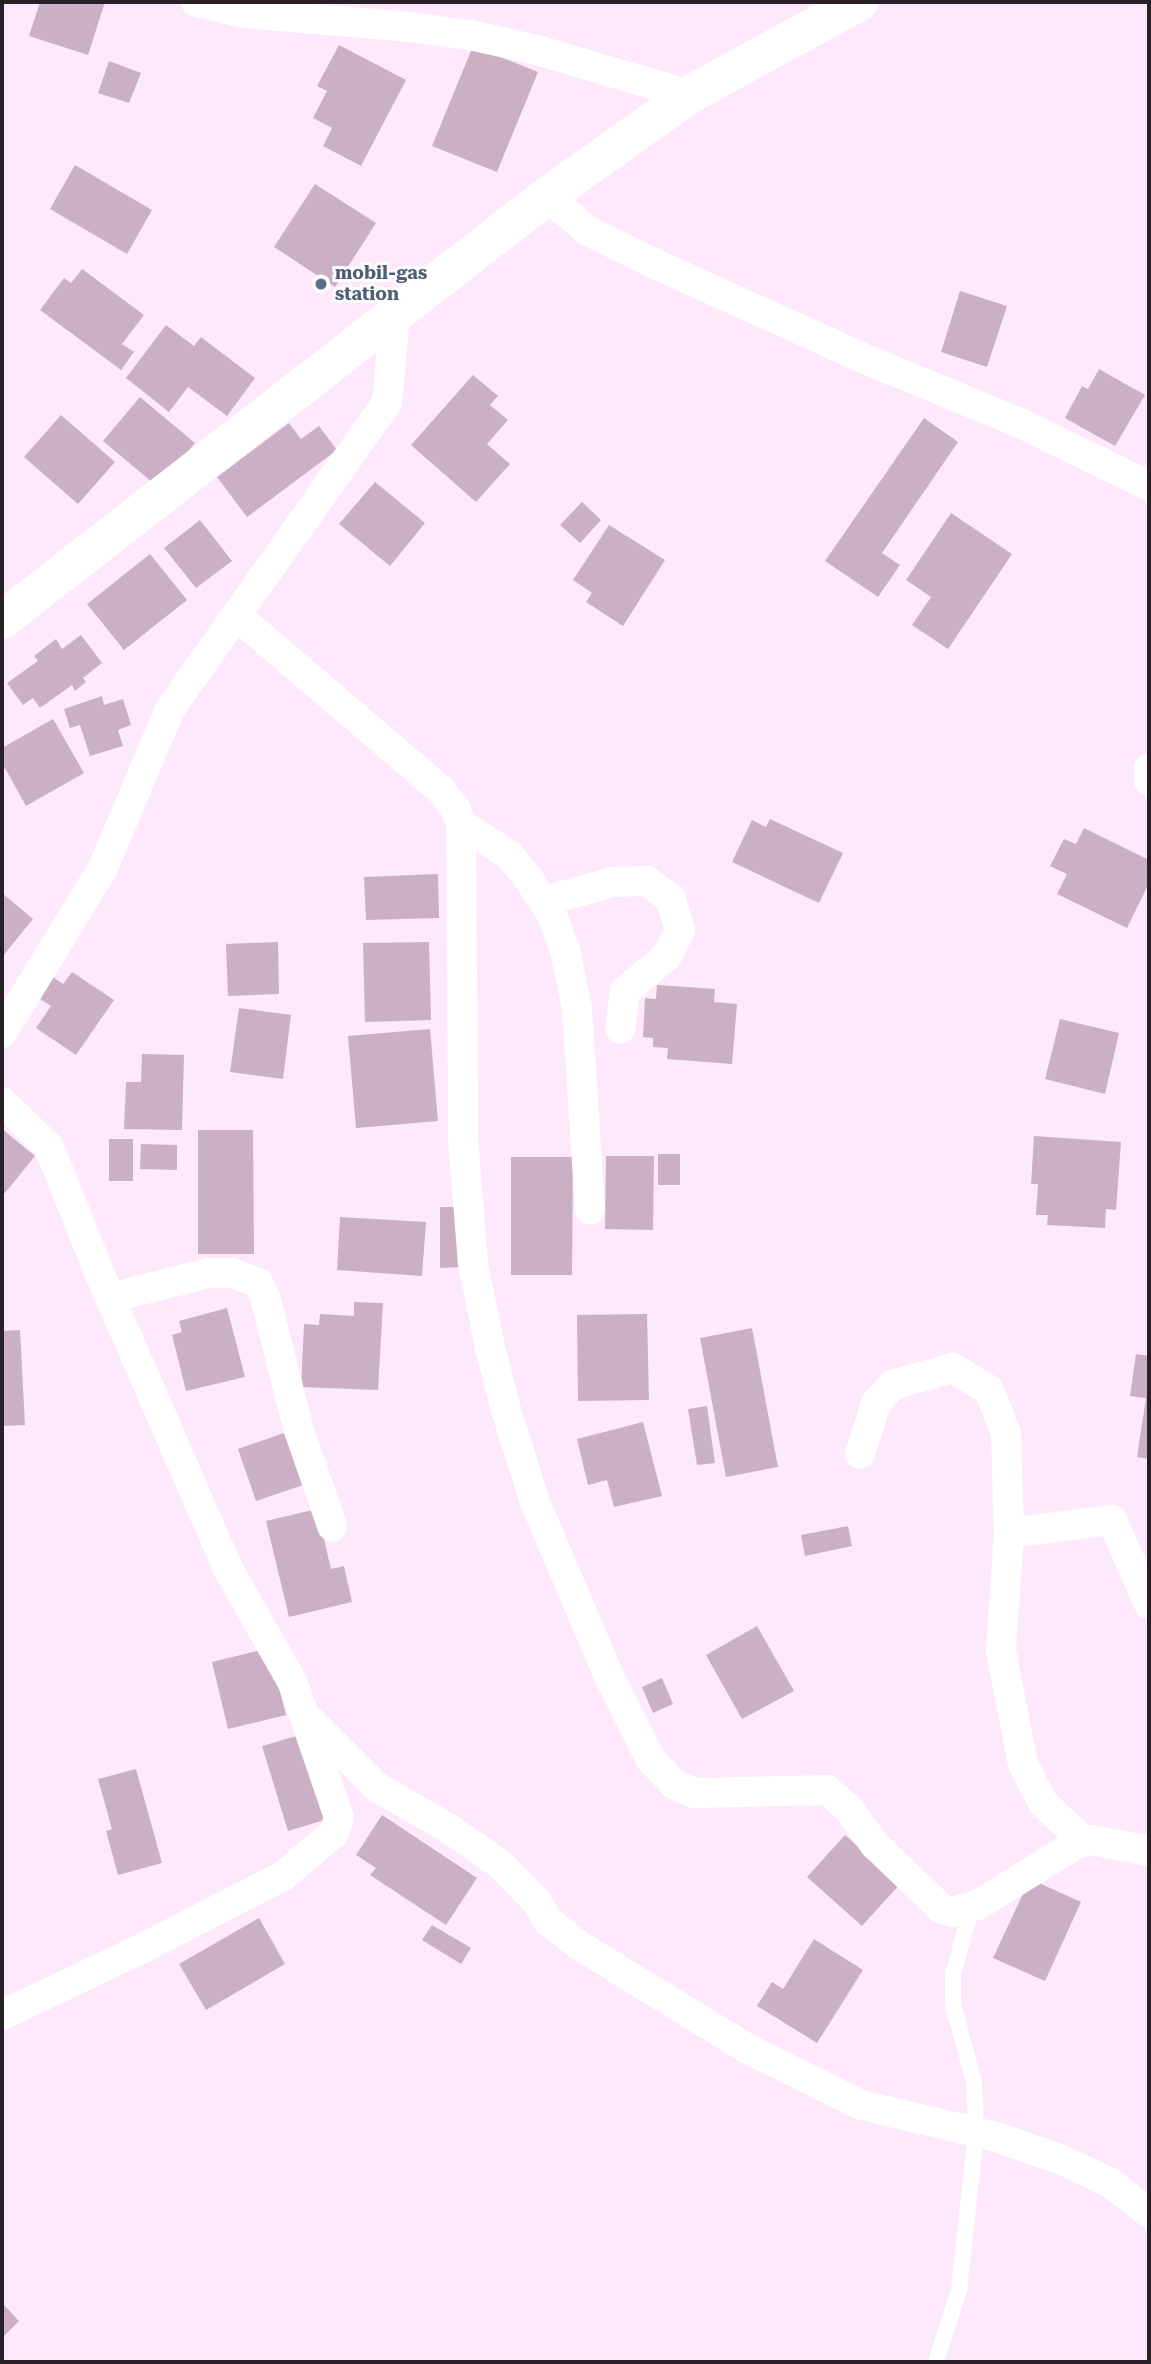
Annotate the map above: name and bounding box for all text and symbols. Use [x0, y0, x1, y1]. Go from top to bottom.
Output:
place label: mobil-gas station [335, 263, 427, 306]
marker: mobil-gas station [313, 276, 329, 292]

